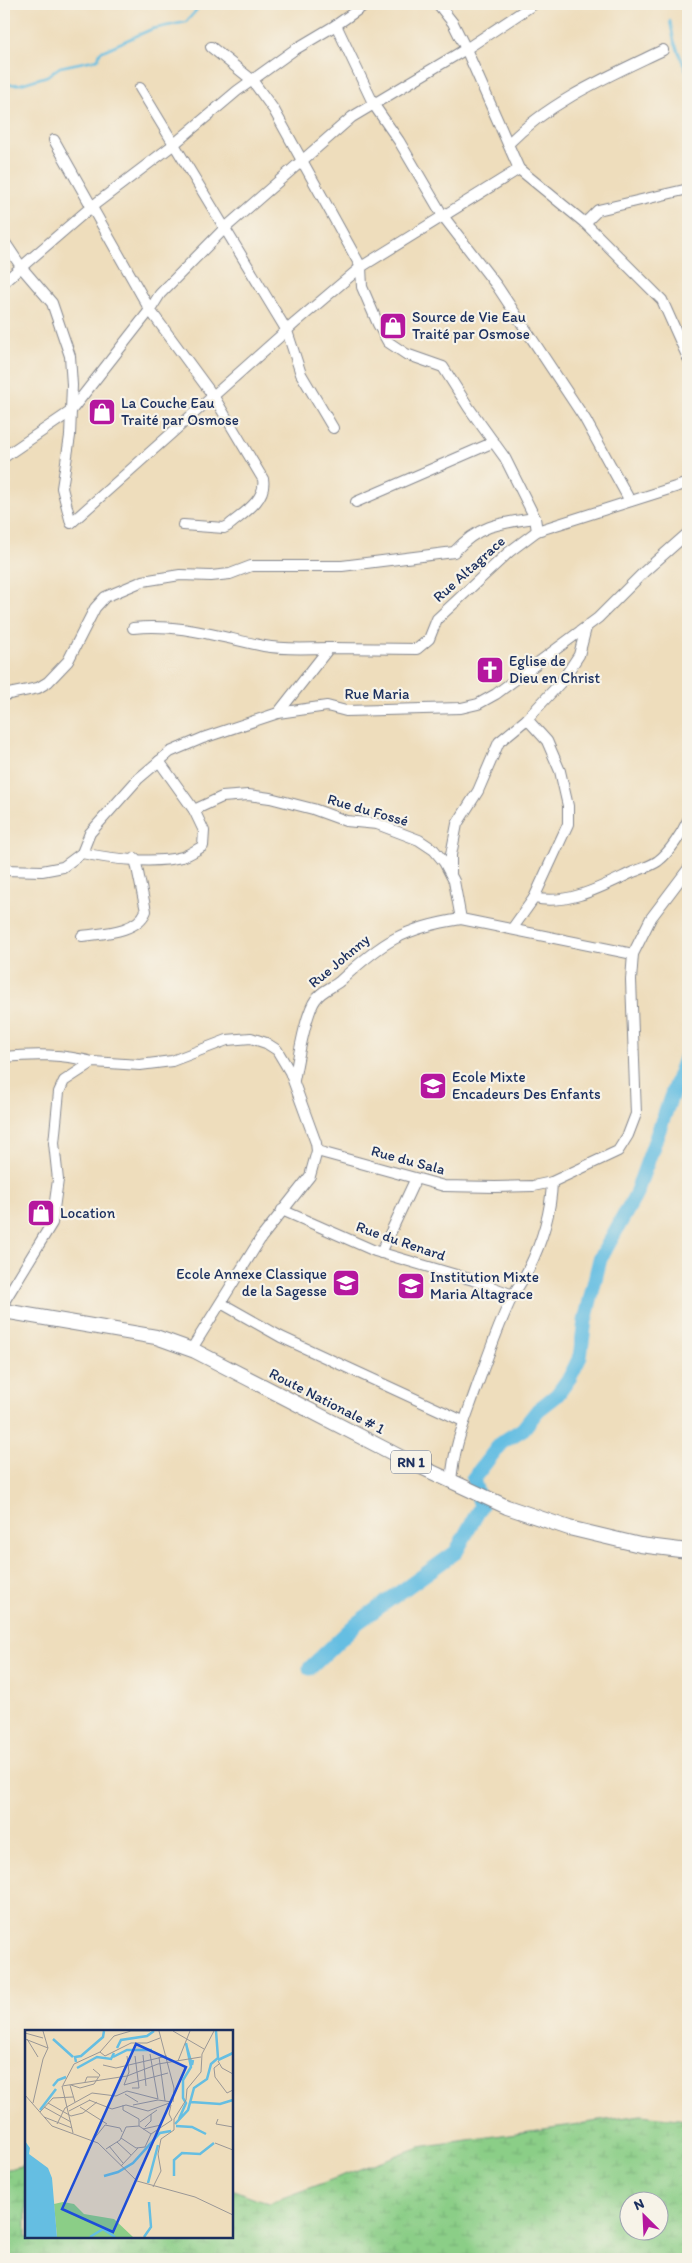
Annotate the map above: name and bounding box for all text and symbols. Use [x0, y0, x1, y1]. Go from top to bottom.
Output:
place label: Source de Vie Eau Traité par Osmose [412, 308, 530, 343]
shop icon: Source de Vie Eau Traité par Osmose [378, 311, 408, 341]
place label: La Couche Eau Traité par Osmose [121, 394, 239, 429]
shop icon: La Couche Eau Traité par Osmose [87, 397, 117, 427]
street label: Rue Altagrace [429, 532, 509, 606]
place label: Eglise de Dieu en Christ [509, 652, 600, 687]
church icon: Eglise de Dieu en Christ [475, 655, 505, 685]
street label: Rue Maria [345, 685, 410, 703]
street label: Rue du Fossé [325, 790, 411, 830]
street label: Rue Johnny [305, 930, 373, 992]
place label: Ecole Mixte Encadeurs Des Enfants [452, 1068, 601, 1103]
school or university icon: Ecole Mixte Encadeurs Des Enfants [418, 1071, 448, 1101]
street label: Rue du Sala [369, 1142, 447, 1179]
shop icon: Location [26, 1198, 56, 1228]
place label: Location [60, 1204, 116, 1222]
street label: Rue du Renard [354, 1217, 449, 1265]
place label: Ecole Annexe Classique de la Sagesse [176, 1265, 327, 1300]
school or university icon: Ecole Annexe Classique de la Sagesse [331, 1268, 361, 1298]
place label: Institution Mixte Maria Altagrace [430, 1268, 539, 1303]
school or university icon: Institution Mixte Maria Altagrace [396, 1271, 426, 1301]
street label: Route Nationale # 1 [266, 1364, 388, 1438]
road number: RN 1 [391, 1450, 431, 1474]
inset map [25, 2030, 232, 2238]
north arrow [620, 2190, 670, 2240]
text: N [631, 2195, 647, 2214]

